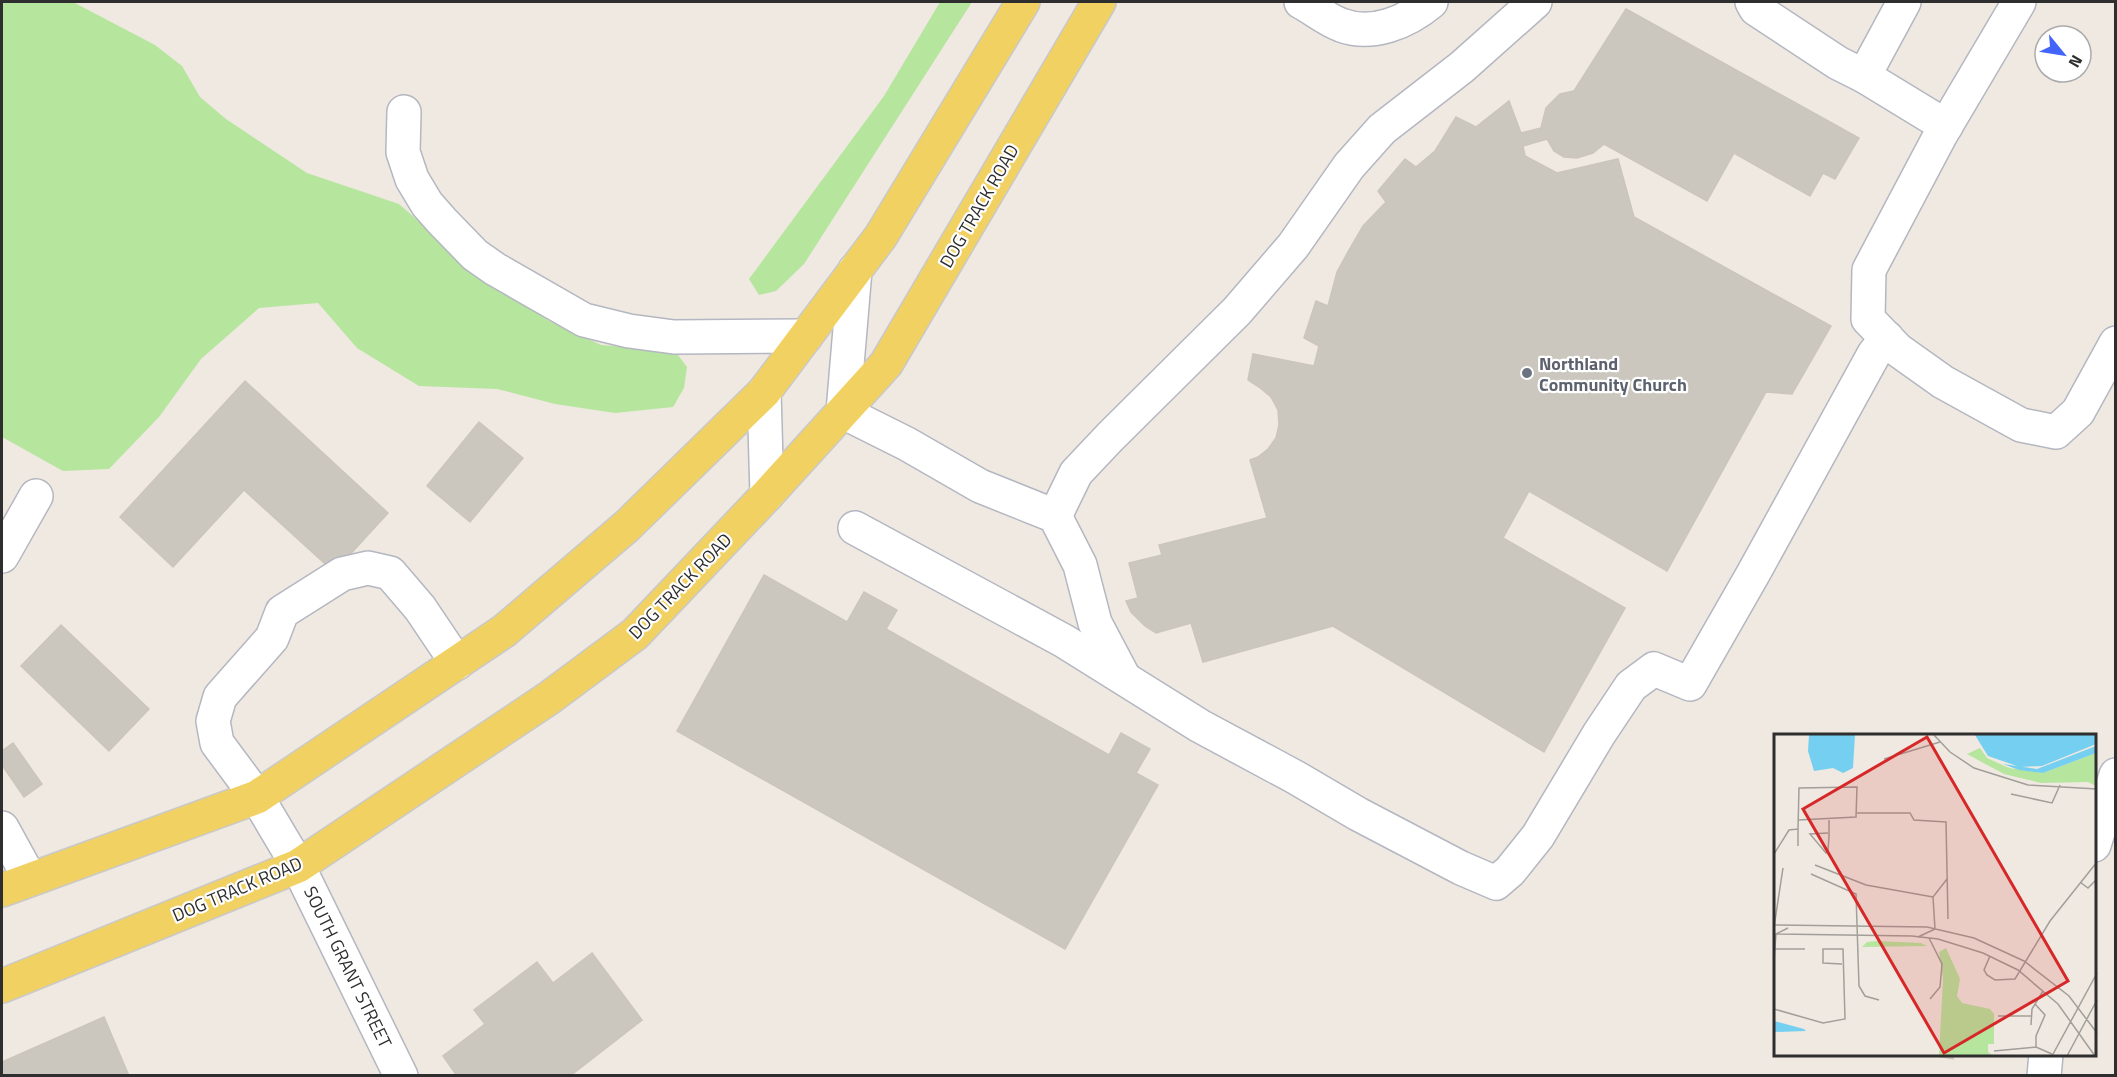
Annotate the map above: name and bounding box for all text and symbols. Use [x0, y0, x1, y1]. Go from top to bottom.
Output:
north arrow [2033, 24, 2093, 84]
text: N [2063, 51, 2089, 72]
street label: DOG TRACK ROAD [933, 139, 1025, 273]
place label: Northland Community Church [1539, 350, 1687, 398]
marker: Northland Community Church [1520, 366, 1534, 380]
street label: DOG TRACK ROAD [622, 527, 738, 645]
inset map [1774, 734, 2096, 1056]
street label: DOG TRACK ROAD [168, 849, 306, 929]
street label: SOUTH GRANT STREET [297, 882, 399, 1053]

